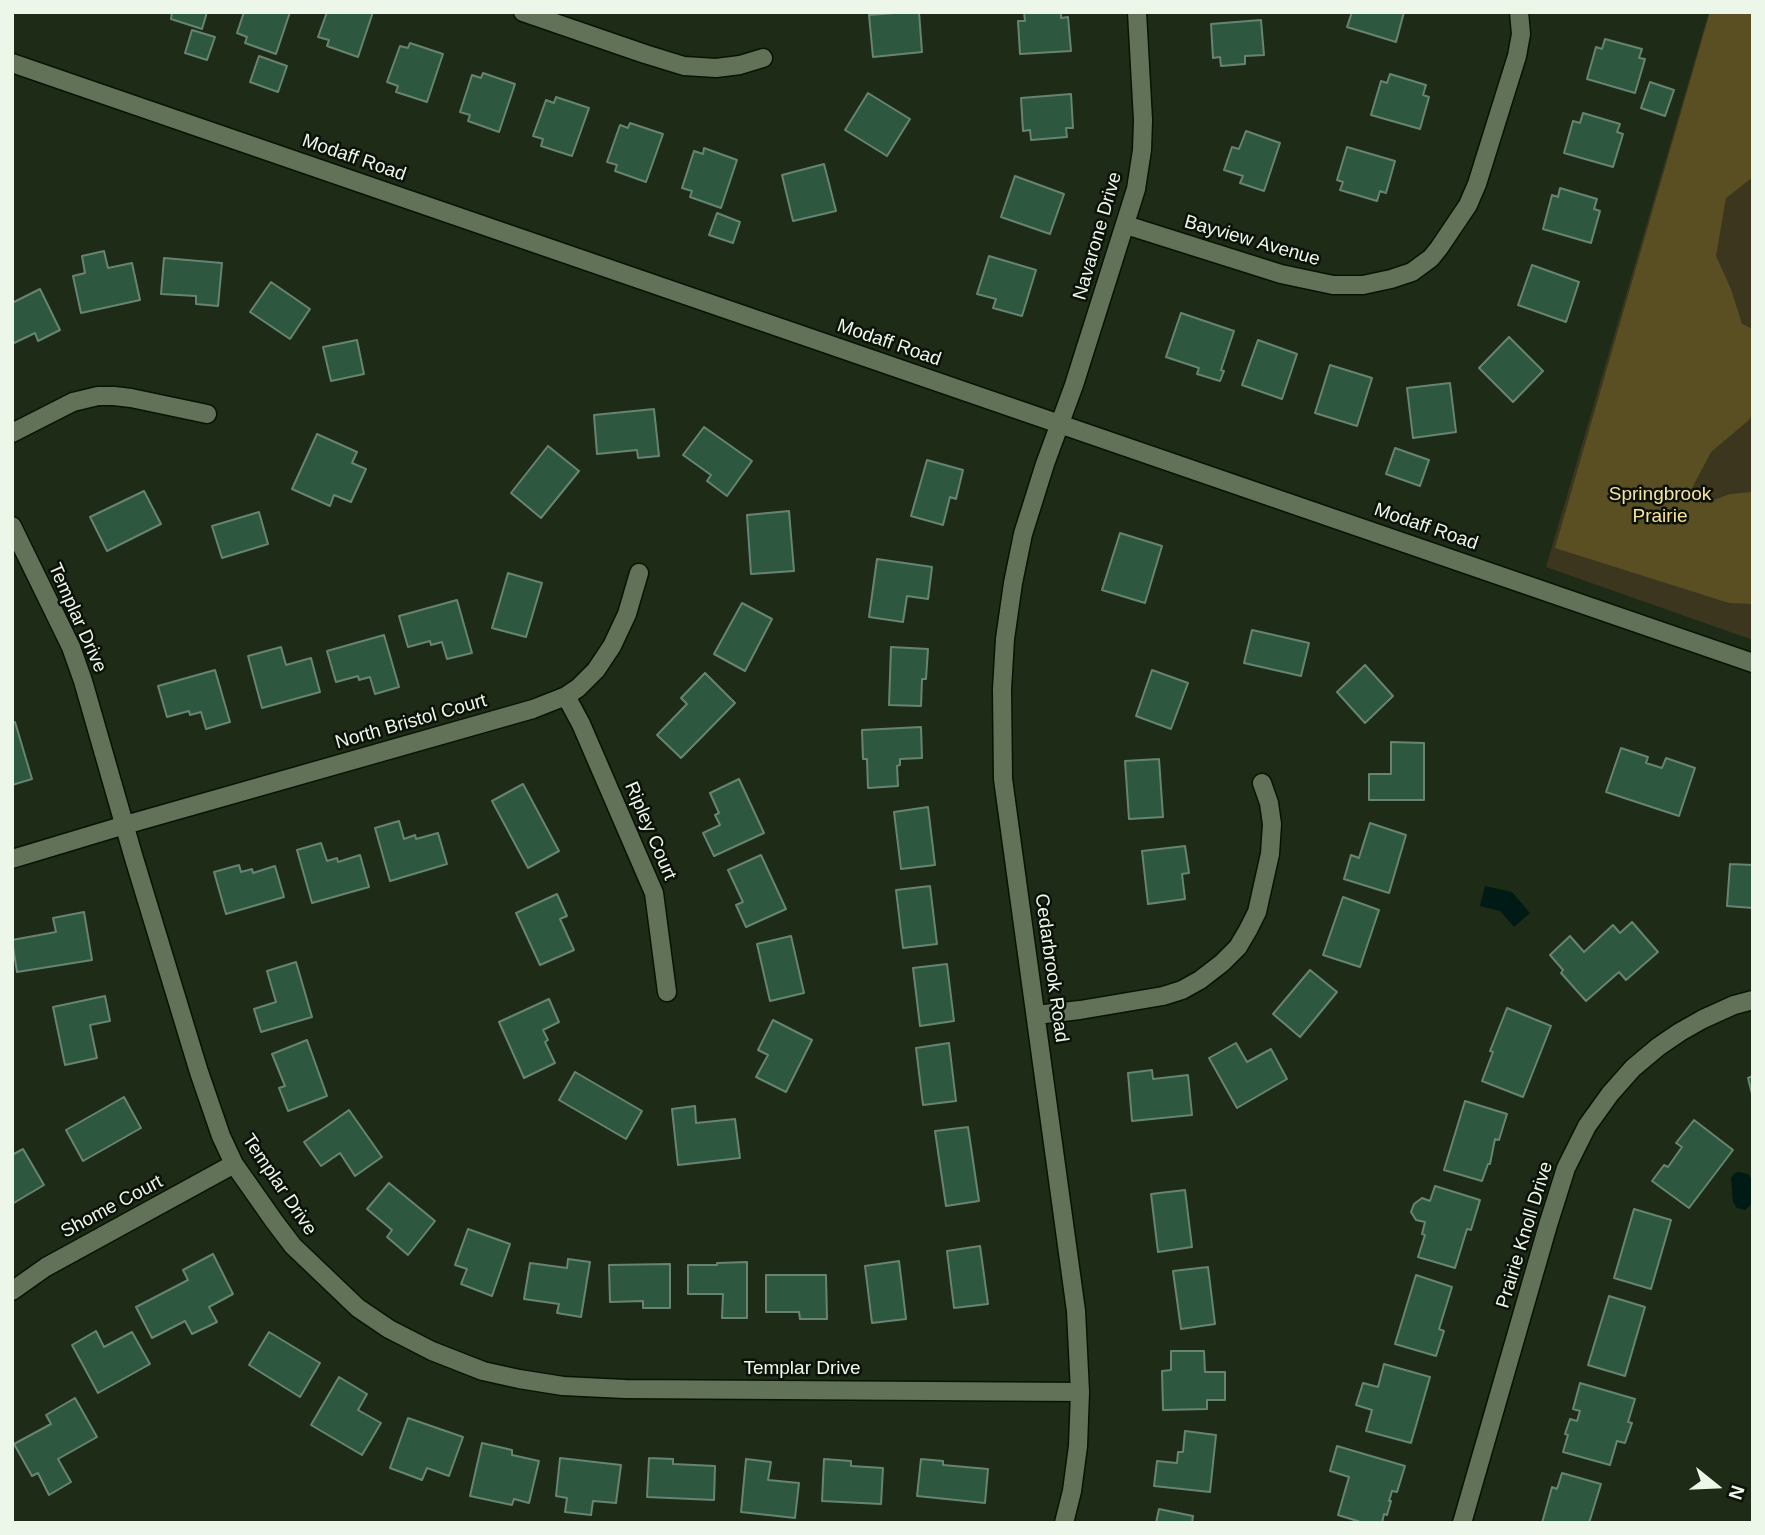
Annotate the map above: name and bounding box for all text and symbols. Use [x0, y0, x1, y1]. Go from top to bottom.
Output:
street label: Modaff Road [299, 130, 409, 186]
street label: Navarone Drive [1069, 169, 1127, 303]
street label: Bayview Avenue [1182, 211, 1322, 271]
street label: Modaff Road [834, 315, 944, 371]
park label: Springbrook Prairie [1609, 484, 1711, 528]
street label: Modaff Road [1371, 499, 1481, 555]
street label: Templar Drive [43, 560, 111, 676]
street label: North Bristol Court [333, 690, 489, 754]
street label: Ripley Court [619, 778, 681, 884]
street label: Cedarbrook Road [1029, 892, 1073, 1044]
street label: Templar Drive [237, 1130, 321, 1240]
street label: Prairie Knoll Drive [1492, 1159, 1558, 1311]
street label: Shome Court [57, 1171, 167, 1243]
street label: Templar Drive [743, 1358, 861, 1380]
north arrow [1681, 1451, 1751, 1521]
text: N [1724, 1483, 1749, 1502]

